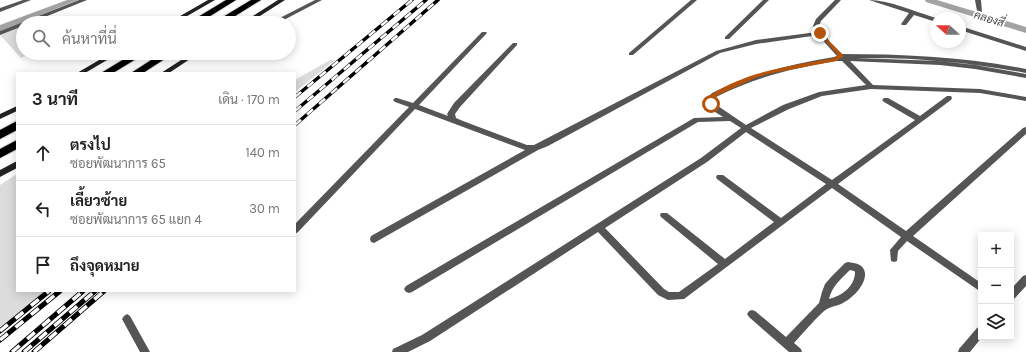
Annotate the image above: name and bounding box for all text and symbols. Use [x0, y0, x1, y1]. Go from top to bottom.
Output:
water label: คลองสี่ [972, 3, 1009, 30]
north arrow [930, 12, 966, 48]
search box [16, 16, 296, 60]
route end [811, 24, 829, 42]
icon: search [30, 27, 52, 49]
text: ค้นหาที่นี่ [62, 30, 117, 48]
text: 3 นาที [32, 89, 78, 109]
text: เดิน · 170 m [218, 92, 280, 107]
route start [702, 95, 720, 113]
text: ตรงไป [70, 136, 111, 154]
icon: ahead [32, 142, 54, 164]
text: 140 m [245, 145, 280, 160]
text: ซอยพัฒนาการ 65 [70, 156, 166, 171]
text: เลี้ยวซ้าย [70, 192, 127, 210]
icon: left [32, 198, 54, 220]
text: 30 m [249, 201, 280, 216]
text: ซอยพัฒนาการ 65 แยก 4 [70, 212, 202, 227]
map controls [978, 232, 1014, 340]
button: + [978, 232, 1014, 268]
icon: arrive [32, 254, 54, 276]
text: ถึงจุดหมาย [70, 257, 140, 275]
button: − [978, 268, 1014, 304]
button: layers [978, 304, 1014, 340]

